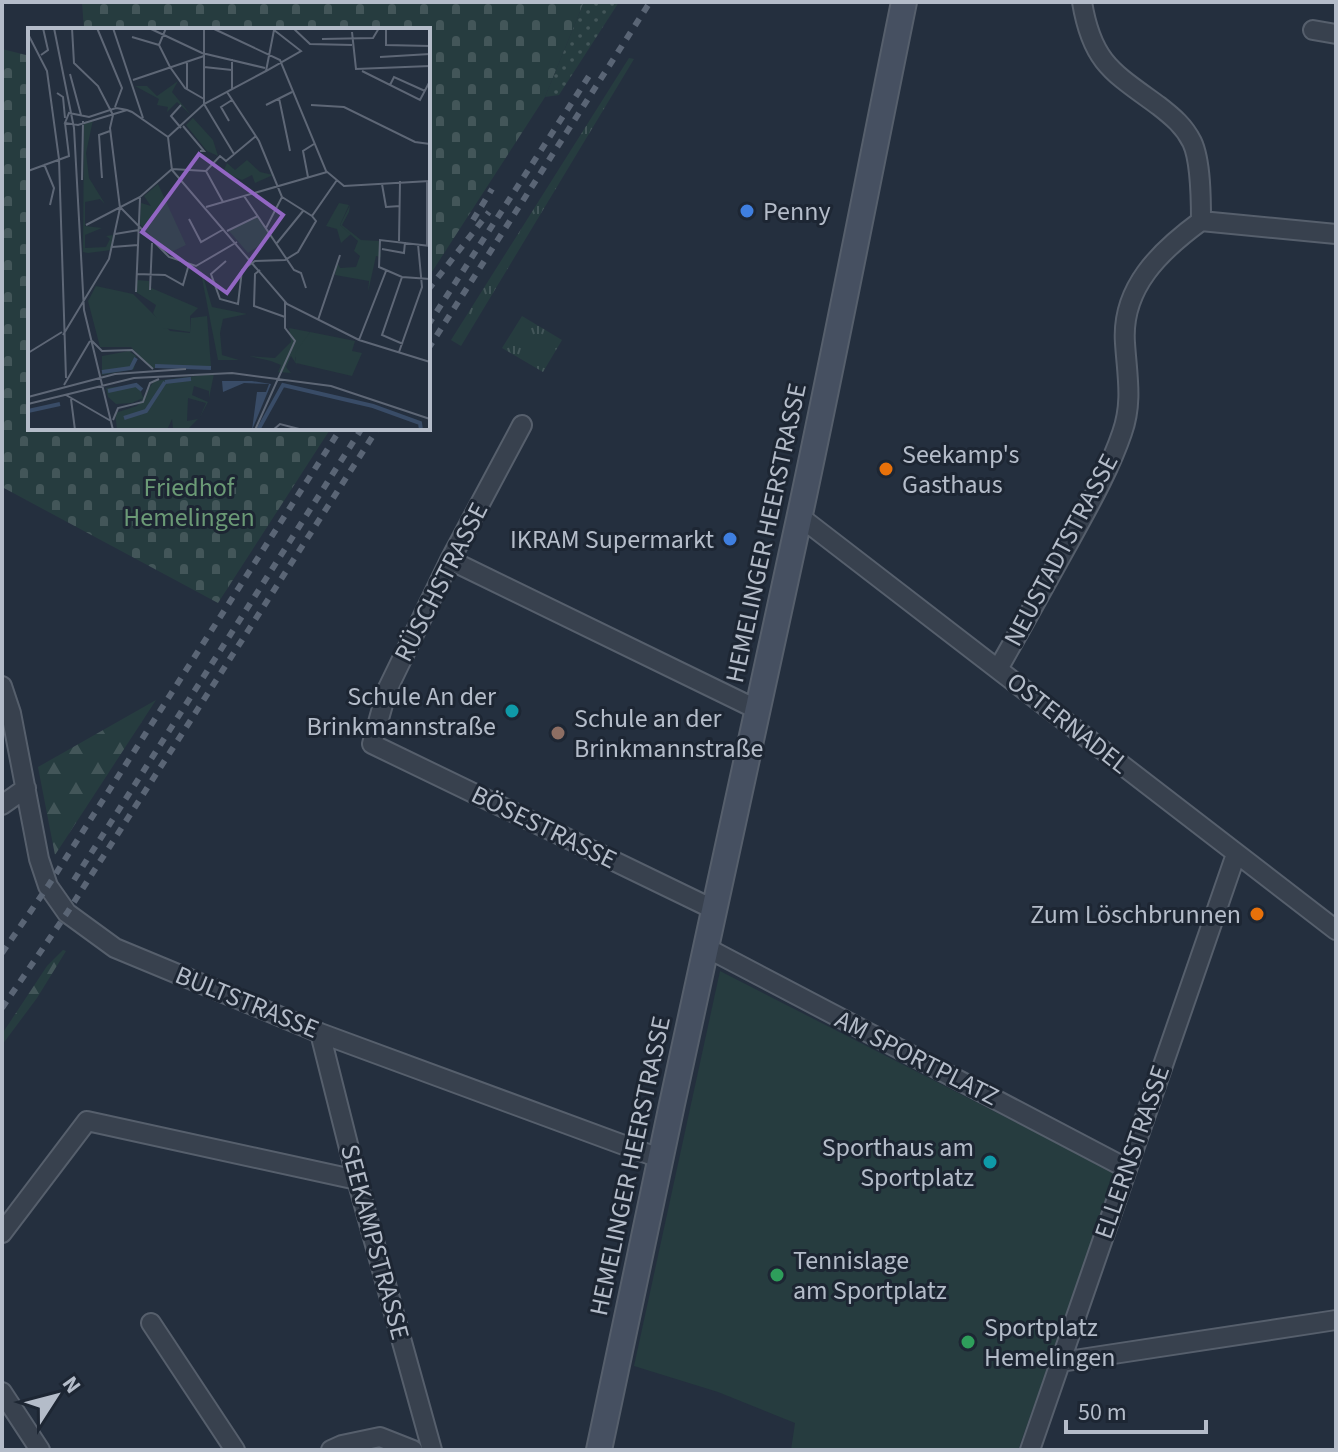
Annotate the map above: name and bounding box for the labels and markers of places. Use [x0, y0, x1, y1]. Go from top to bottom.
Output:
place label: Penny [763, 193, 831, 230]
marker: Penny [738, 202, 756, 220]
place label: Seekamp's Gasthaus [902, 436, 1020, 503]
marker: Seekamp's Gasthaus [877, 460, 895, 478]
place label: IKRAM Supermarkt [510, 521, 714, 558]
marker: IKRAM Supermarkt [721, 530, 739, 548]
place label: Schule An der Brinkmannstraße [307, 678, 497, 745]
place label: Schule an der Brinkmannstraße [574, 700, 763, 767]
marker: Schule An der Brinkmannstraße [503, 702, 521, 720]
marker: Schule an der Brinkmannstraße [549, 724, 567, 742]
place label: Zum Löschbrunnen [1030, 896, 1241, 933]
marker: Zum Löschbrunnen [1248, 905, 1266, 923]
place label: Sporthaus am Sportplatz [822, 1129, 974, 1196]
marker: Sporthaus am Sportplatz [981, 1153, 999, 1171]
place label: Tennislage am Sportplatz [793, 1242, 947, 1309]
marker: Tennislage am Sportplatz [768, 1266, 786, 1284]
place label: Sportplatz Hemelingen [984, 1309, 1115, 1376]
marker: Sportplatz Hemelingen [959, 1333, 977, 1351]

